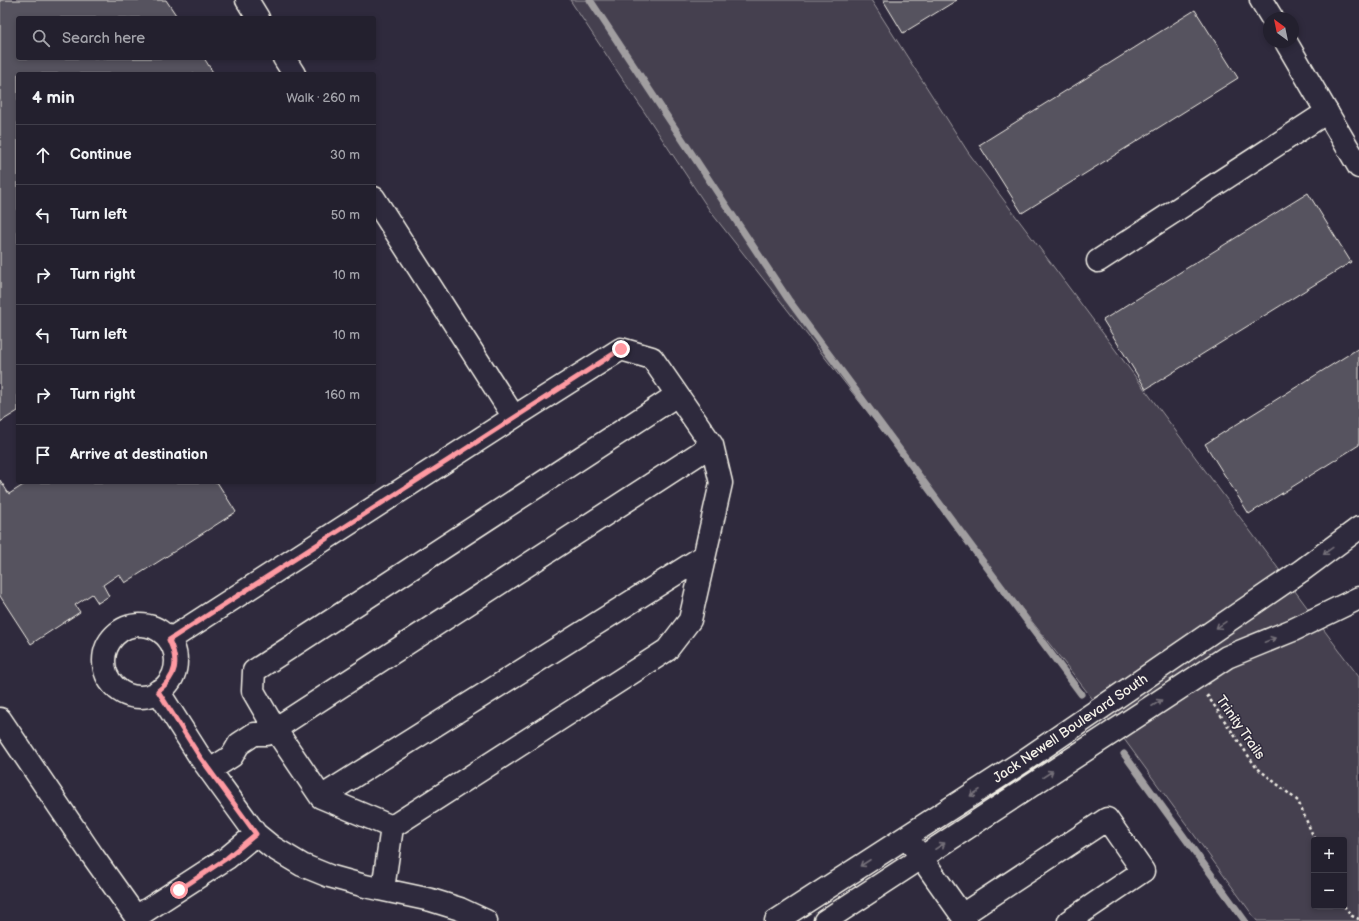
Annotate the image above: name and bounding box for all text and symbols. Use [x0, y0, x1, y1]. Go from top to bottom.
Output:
north arrow [1263, 12, 1299, 48]
search box [16, 16, 376, 60]
icon: search [30, 27, 52, 49]
text: Search here [62, 29, 145, 48]
text: 4 min [32, 88, 75, 108]
text: Walk · 260 m [286, 90, 360, 106]
icon: ahead [32, 144, 54, 166]
text: Continue [70, 145, 132, 164]
text: 30 m [330, 147, 360, 163]
icon: left [32, 204, 54, 226]
text: Turn left [70, 205, 127, 224]
text: 50 m [331, 207, 360, 223]
icon: right [32, 264, 54, 286]
text: Turn right [70, 265, 135, 284]
text: 10 m [333, 267, 360, 283]
icon: left [32, 324, 54, 346]
text: Turn left [70, 325, 127, 344]
text: 10 m [333, 327, 360, 343]
route end [612, 340, 630, 358]
icon: right [32, 384, 54, 406]
text: Turn right [70, 385, 135, 404]
text: 160 m [325, 387, 360, 403]
icon: arrive [32, 444, 54, 466]
text: Arrive at destination [70, 445, 208, 464]
one-way arrow [1322, 547, 1333, 555]
one-way arrow [1216, 621, 1227, 629]
one-way arrow [1263, 635, 1275, 643]
street label: Jack Newell Boulevard South [990, 670, 1151, 787]
street label: Trinity Trails [1212, 692, 1269, 763]
one-way arrow [1151, 698, 1163, 706]
one-way arrow [1042, 770, 1053, 778]
one-way arrow [969, 788, 980, 797]
map controls [1311, 837, 1347, 909]
button: + [1311, 837, 1347, 873]
one-way arrow [934, 842, 945, 850]
one-way arrow [860, 859, 871, 868]
button: − [1311, 873, 1347, 909]
route start [170, 881, 188, 899]

